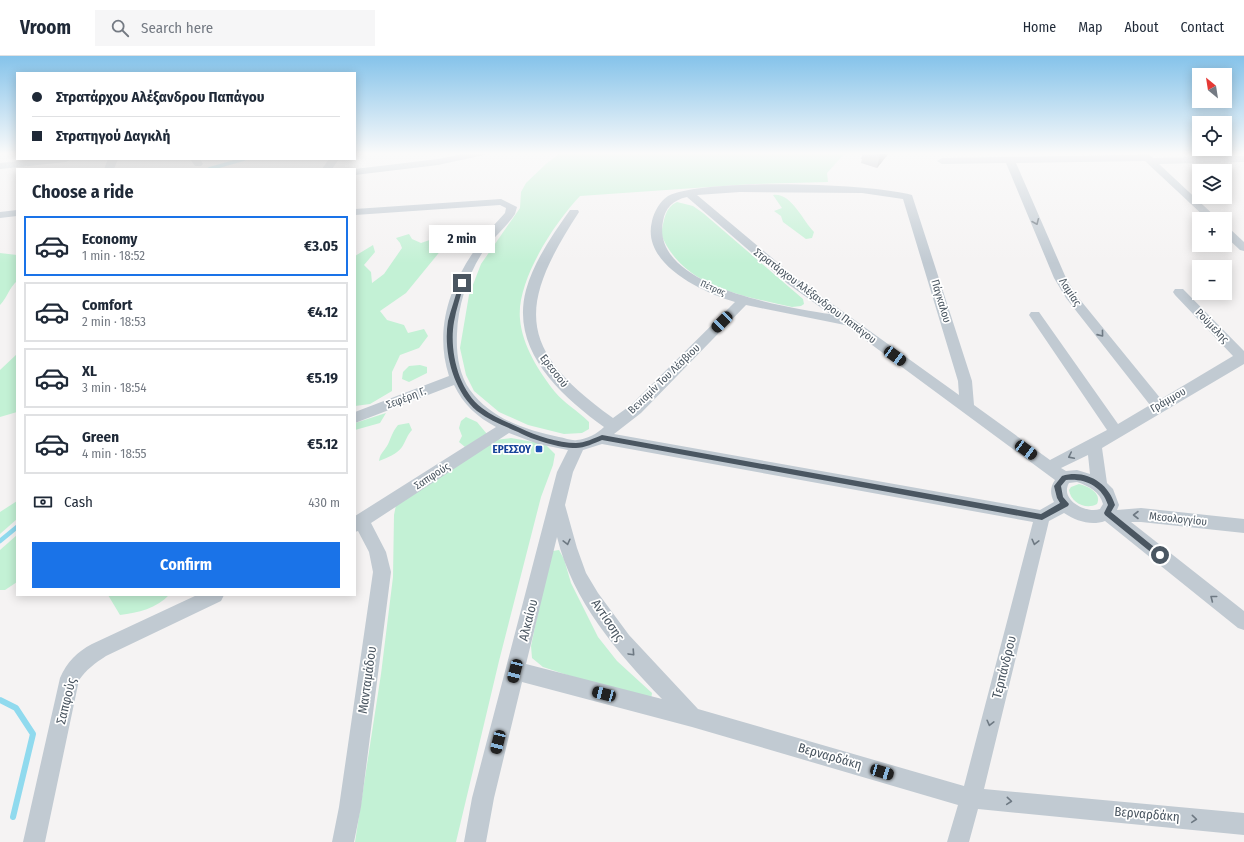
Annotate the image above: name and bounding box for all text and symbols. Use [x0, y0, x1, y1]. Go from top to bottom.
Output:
search box [95, 10, 375, 46]
text: Vroom [20, 16, 71, 39]
icon: search [109, 17, 131, 39]
text: Search here [141, 19, 213, 37]
text: Home [1023, 19, 1056, 36]
text: Map [1078, 19, 1102, 36]
text: About [1124, 19, 1159, 36]
text: Contact [1181, 19, 1224, 36]
north arrow [1192, 68, 1232, 108]
map controls [1192, 68, 1232, 300]
text: Στρατάρχου Αλέξανδρου Παπάγου [56, 88, 265, 106]
button: locate [1192, 116, 1232, 156]
text: Στρατηγού Δαγκλή [56, 127, 170, 145]
button: layers [1192, 164, 1232, 204]
text: Choose a ride [32, 181, 134, 203]
button: + [1192, 212, 1232, 252]
one-way arrow [1032, 219, 1040, 226]
callout: 2 min [429, 225, 495, 253]
icon: car [34, 228, 70, 264]
text: Economy [82, 230, 137, 248]
text: 2 min [448, 231, 476, 246]
text: €3.05 [304, 237, 338, 255]
street label: Στρατάρχου Αλέξανδρου Παπάγου [751, 246, 879, 346]
text: 1 min · 18:52 [82, 248, 145, 263]
button: − [1192, 260, 1232, 300]
route end [453, 274, 471, 292]
street label: Λαμίας [1056, 276, 1084, 309]
street label: Πέτρας [699, 278, 727, 298]
street label: Πάγκαλου [928, 278, 954, 324]
icon: car [34, 294, 70, 330]
text: Comfort [82, 296, 133, 314]
text: €4.12 [308, 303, 338, 321]
street label: Ρούμελης [1192, 306, 1232, 346]
car [709, 309, 735, 335]
text: 2 min · 18:53 [82, 314, 146, 329]
one-way arrow [1096, 329, 1103, 336]
street label: Βενιαμίν Του Λέσβιου [625, 341, 703, 417]
car [882, 344, 908, 368]
street label: Ερεσσού [537, 352, 571, 390]
icon: car [34, 360, 70, 396]
text: XL [82, 362, 97, 380]
text: €5.19 [307, 369, 338, 387]
text: 3 min · 18:54 [82, 380, 147, 395]
street label: Σεφέρη Γ. [384, 384, 428, 412]
street label: Γράμμου [1148, 385, 1188, 415]
icon: car [34, 426, 70, 462]
text: Green [82, 428, 119, 446]
text: €5.12 [307, 435, 338, 453]
car [1013, 438, 1039, 462]
place label: ΕΡΕΣΣΟΥ [492, 443, 532, 456]
marker: ΕΡΕΣΣΟΥ [534, 444, 544, 454]
text: 4 min · 18:55 [82, 446, 147, 461]
one-way arrow [1068, 451, 1076, 459]
street label: Σαπφούς [412, 460, 453, 492]
icon: cash [32, 491, 54, 513]
text: Cash [64, 493, 93, 511]
text: 430 m [308, 495, 340, 510]
street label: Μεσολογγίου [1148, 510, 1208, 528]
one-way arrow [1133, 511, 1139, 519]
one-way arrow [562, 538, 570, 545]
one-way arrow [1032, 539, 1040, 545]
button: Confirm [32, 542, 340, 588]
route start [1151, 546, 1169, 564]
one-way arrow [1211, 595, 1218, 602]
street label: Αντίσσης [589, 596, 628, 644]
street label: Αλκαίου [516, 598, 540, 642]
street label: Τερπάνδρου [989, 634, 1019, 700]
street label: Μανταμάδου [355, 645, 379, 715]
one-way arrow [627, 648, 634, 656]
car [506, 658, 524, 684]
street label: Σαπφούς [53, 676, 79, 726]
car [591, 685, 617, 703]
one-way arrow [987, 719, 995, 726]
car [489, 729, 507, 755]
street label: Βερναρδάκη [796, 740, 864, 772]
car [869, 763, 895, 781]
one-way arrow [1006, 797, 1012, 806]
street label: Βερναρδάκη [1114, 804, 1180, 824]
one-way arrow [1191, 814, 1197, 823]

